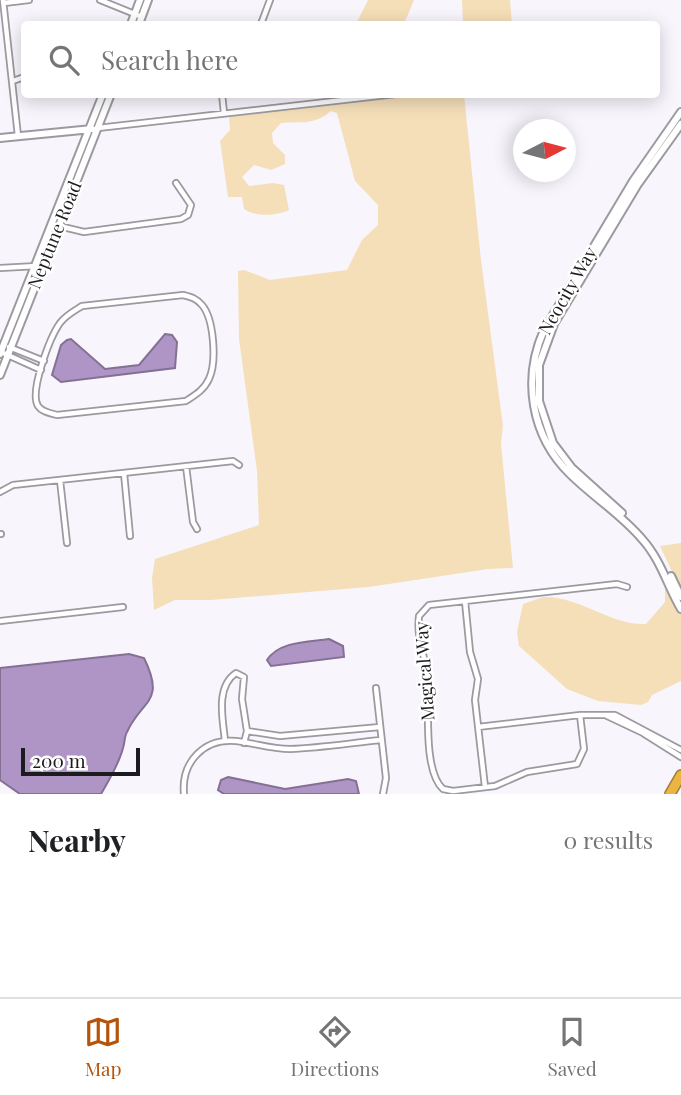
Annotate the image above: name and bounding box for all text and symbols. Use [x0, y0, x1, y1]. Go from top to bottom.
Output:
search box [21, 21, 660, 98]
icon: search [45, 41, 83, 79]
text: Search here [101, 42, 238, 77]
north arrow [513, 119, 576, 182]
street label: Neptune Road [22, 177, 87, 292]
street label: Neocity Way [532, 242, 602, 339]
street label: Magical Way [409, 621, 439, 721]
scale bar [21, 745, 140, 777]
text: 200 m [32, 747, 86, 773]
text: Nearby [28, 820, 126, 860]
text: 0 results [563, 824, 653, 855]
tab: Map [84, 1013, 122, 1081]
tab: Directions [290, 1013, 379, 1081]
tab: Saved [547, 1013, 597, 1081]

